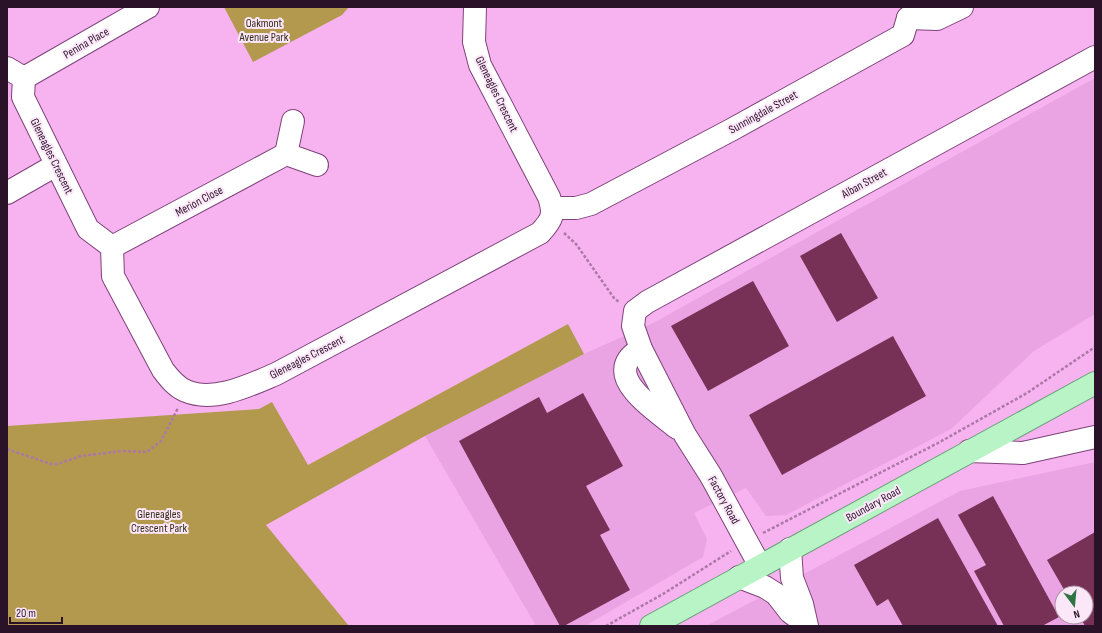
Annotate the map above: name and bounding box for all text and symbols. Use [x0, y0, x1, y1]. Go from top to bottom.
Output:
park label: Oakmont Avenue Park [239, 16, 289, 45]
street label: Penina Place [61, 24, 112, 63]
street label: Gleneagles Crescent [472, 54, 521, 135]
street label: Sunningdale Street [726, 87, 801, 138]
street label: Gleneagles Crescent [27, 116, 76, 197]
street label: Alban Street [838, 165, 890, 202]
street label: Merion Close [173, 183, 226, 220]
street label: Gleneagles Crescent [267, 332, 348, 383]
street label: Factory Road [704, 474, 743, 527]
street label: Boundary Road [843, 483, 903, 526]
park label: Gleneagles Crescent Park [131, 507, 187, 536]
north arrow [1054, 585, 1094, 625]
scale bar [10, 599, 62, 625]
text: 20 m [16, 606, 36, 621]
text: N [1072, 607, 1081, 621]

